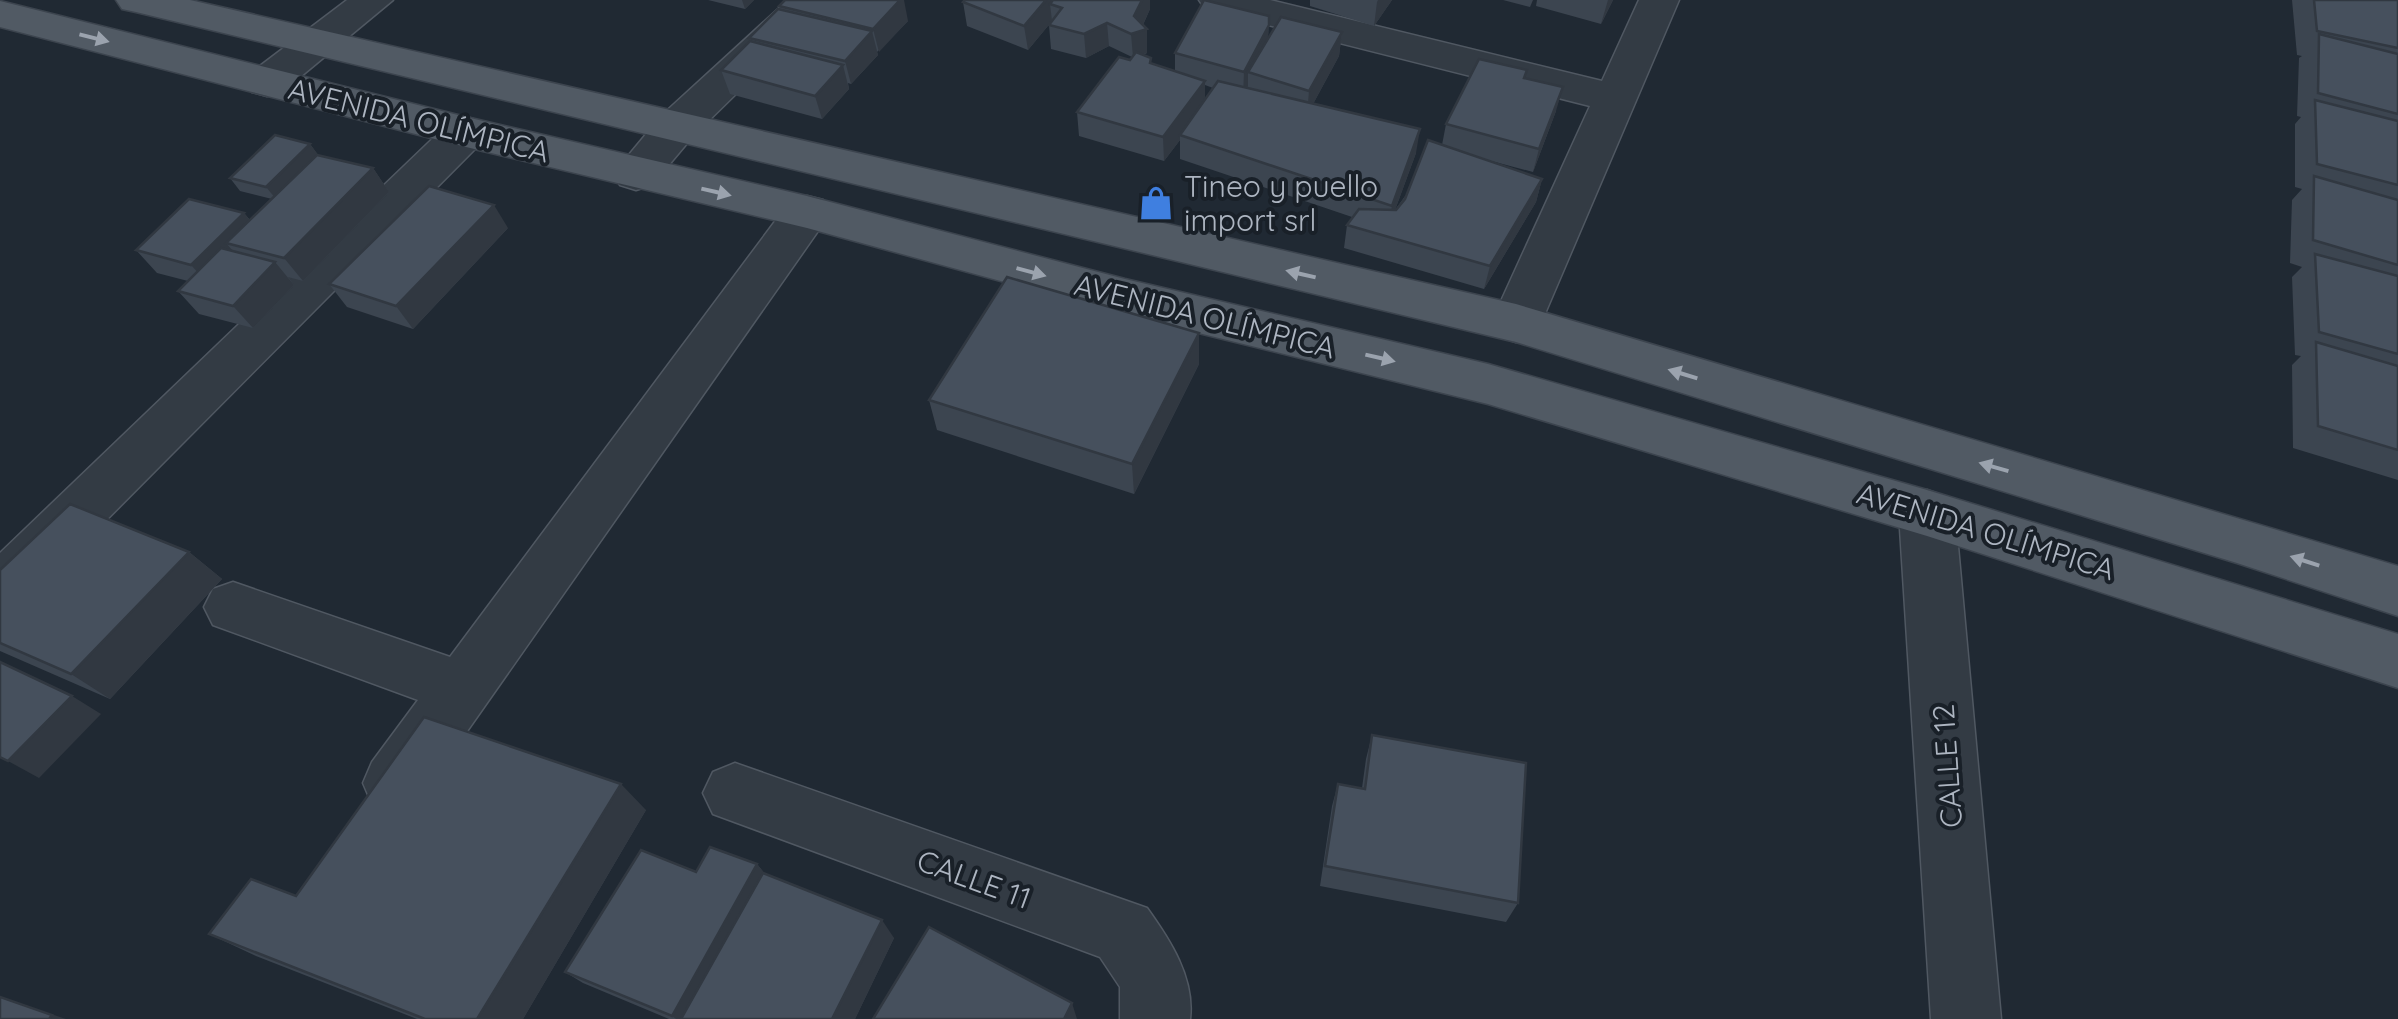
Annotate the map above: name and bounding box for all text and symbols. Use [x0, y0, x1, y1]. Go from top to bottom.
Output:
one-way arrow [79, 31, 110, 47]
street label: AVENIDA OLÍMPICA [285, 69, 553, 171]
place label: Tineo y puello import srl [1184, 167, 1378, 239]
shop icon: Tineo y puello import srl [1137, 184, 1175, 222]
one-way arrow [701, 185, 732, 200]
one-way arrow [1015, 265, 1046, 281]
street label: AVENIDA OLÍMPICA [1071, 265, 1339, 367]
one-way arrow [1285, 266, 1316, 281]
one-way arrow [1365, 351, 1396, 366]
one-way arrow [1667, 366, 1698, 381]
one-way arrow [1978, 459, 2009, 474]
street label: AVENIDA OLÍMPICA [1852, 474, 2120, 588]
one-way arrow [2290, 553, 2320, 568]
street label: CALLE 12 [1924, 703, 1970, 829]
street label: CALLE 11 [912, 841, 1036, 917]

